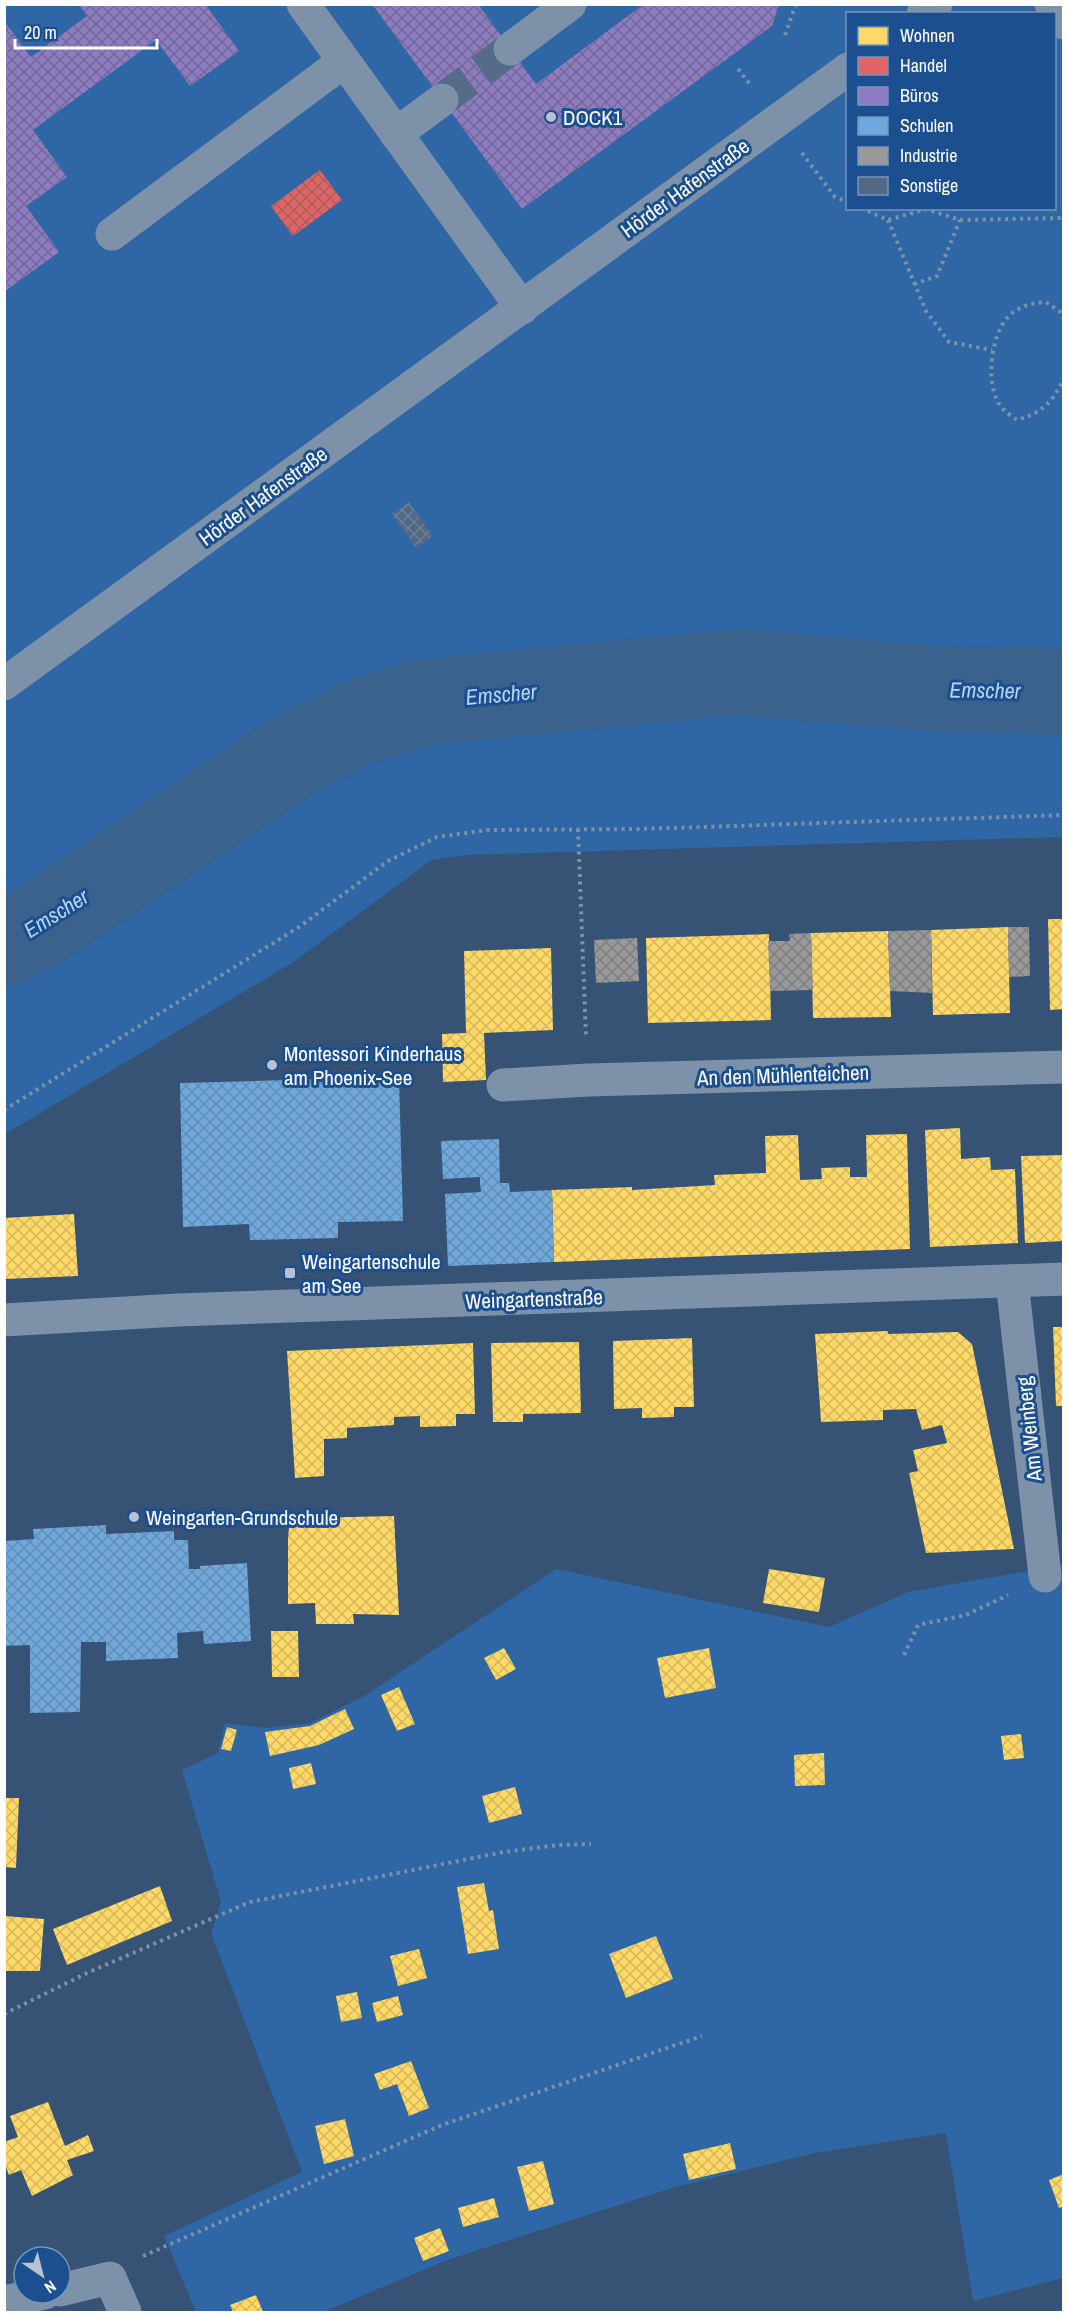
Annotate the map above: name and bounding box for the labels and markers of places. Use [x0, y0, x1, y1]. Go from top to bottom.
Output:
place label: DOCK1 [563, 103, 623, 132]
marker: DOCK1 [544, 110, 558, 124]
place label: Montessori Kinderhaus am Phoenix-See [284, 1039, 462, 1092]
marker: Montessori Kinderhaus am Phoenix-See [265, 1058, 279, 1072]
place label: Weingartenschule am See [302, 1247, 441, 1300]
marker: Weingartenschule am See [283, 1266, 297, 1280]
place label: Weingarten-Grundschule [146, 1503, 338, 1532]
marker: Weingarten-Grundschule [127, 1510, 141, 1524]

